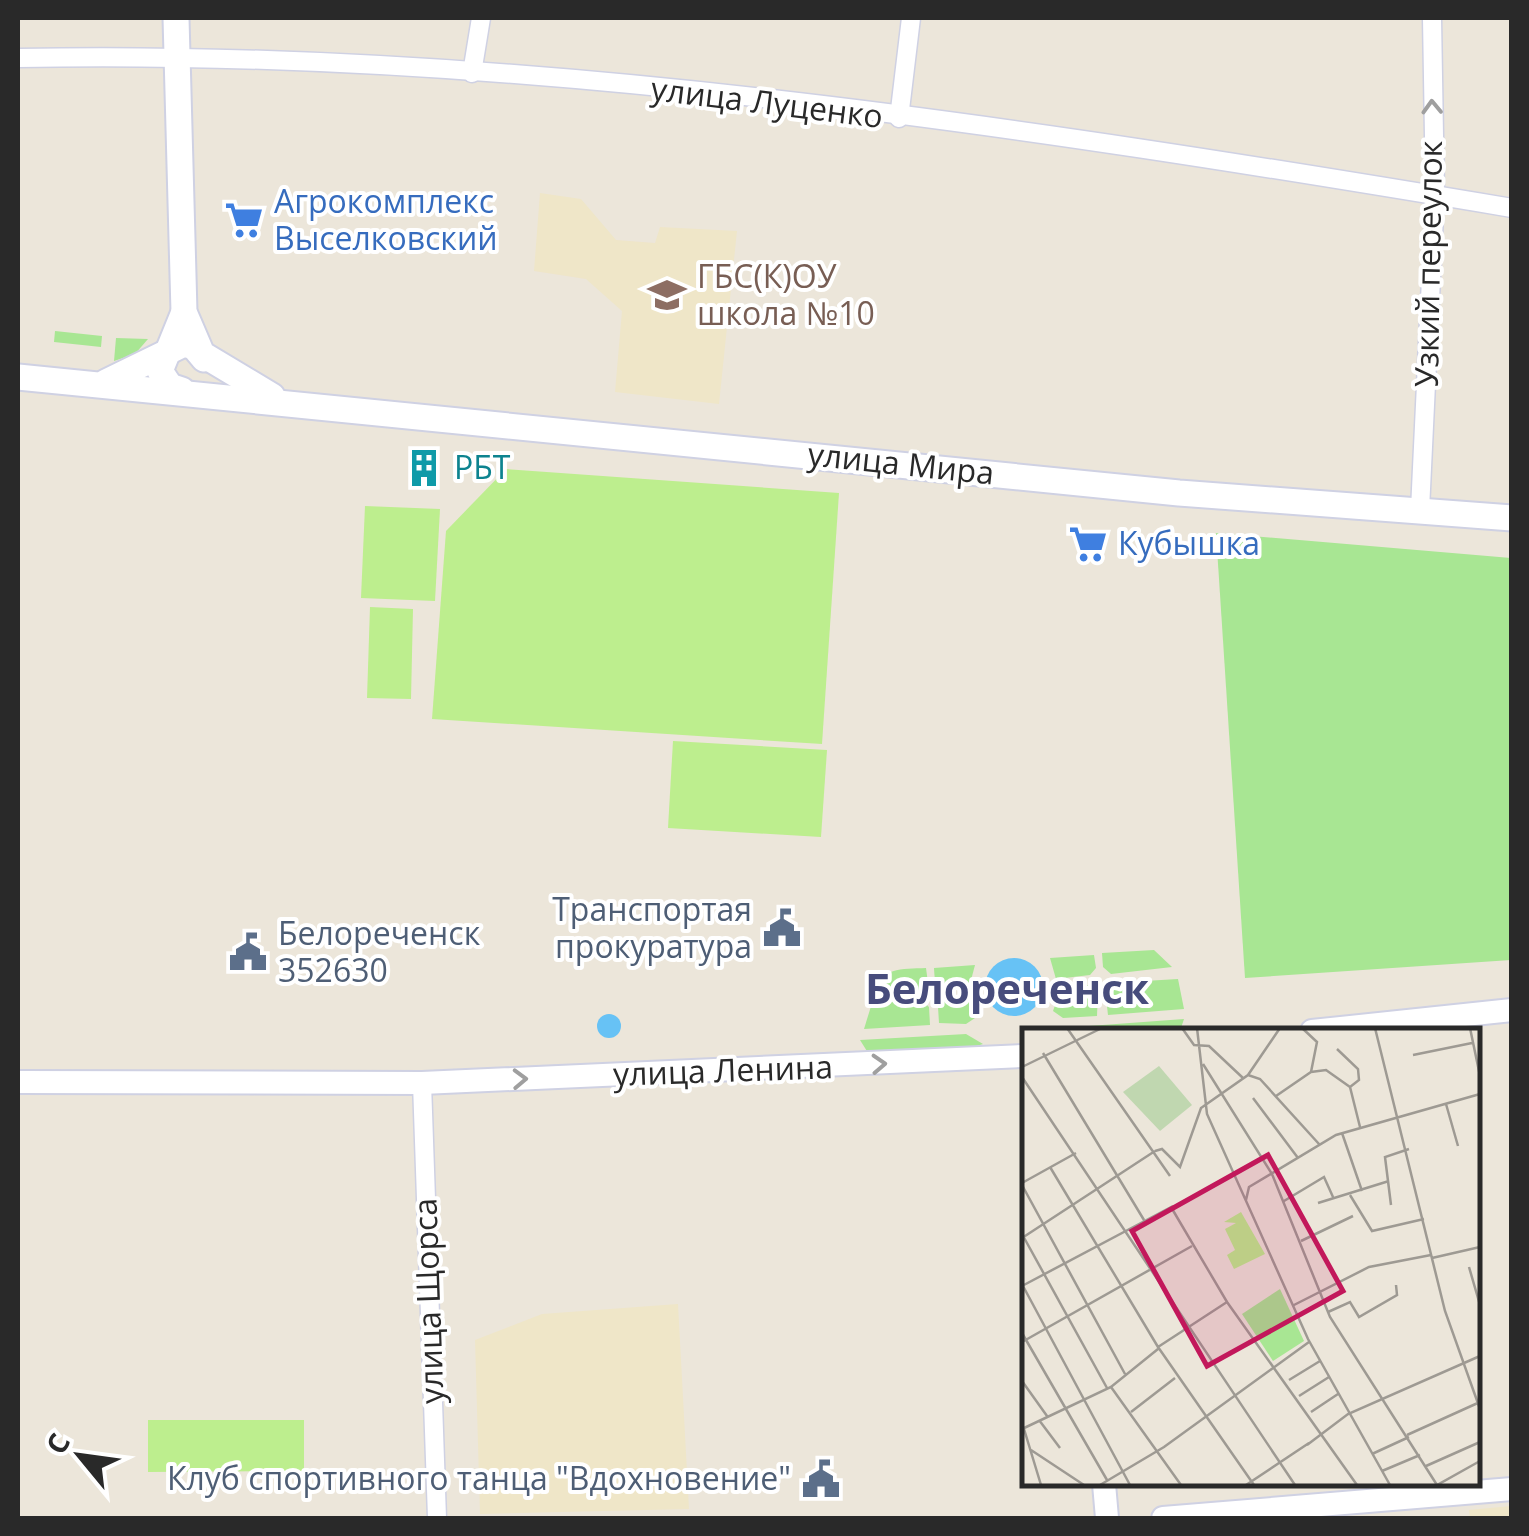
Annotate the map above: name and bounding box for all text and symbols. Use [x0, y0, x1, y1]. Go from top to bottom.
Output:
street label: улица Луценко [649, 66, 886, 137]
one-way arrow [1421, 98, 1442, 114]
street label: Узкий переулок [1404, 140, 1451, 387]
place label: Агрокомплекс Выселковский [274, 179, 498, 259]
supermarket icon: Агрокомплекс Выселковский [223, 199, 265, 241]
place label: ГБС(К)ОУ школа №10 [697, 254, 875, 334]
school or university icon: ГБС(К)ОУ школа №10 [646, 274, 688, 316]
street label: улица Мира [806, 431, 997, 494]
place label: РБТ [454, 445, 511, 488]
building icon: РБТ [403, 447, 445, 489]
place label: Кубышка [1118, 521, 1260, 564]
supermarket icon: Кубышка [1067, 523, 1109, 565]
place label: Транспортая прокуратура [552, 887, 752, 967]
public building icon: Транспортая прокуратура [761, 907, 803, 949]
place label: Белореченск 352630 [278, 911, 481, 991]
public building icon: Белореченск 352630 [227, 931, 269, 973]
district label: Белореченск [865, 959, 1149, 1016]
inset map [1022, 1028, 1479, 1486]
street label: улица Ленина [612, 1044, 834, 1095]
one-way arrow [872, 1054, 888, 1075]
one-way arrow [512, 1069, 528, 1090]
street label: улица Щорса [402, 1197, 453, 1405]
north arrow [30, 1406, 130, 1506]
text: С [36, 1426, 78, 1460]
place label: Клуб спортивного танца "Вдохновение" [167, 1456, 791, 1499]
public building icon: Клуб спортивного танца "Вдохновение" [800, 1458, 842, 1500]

